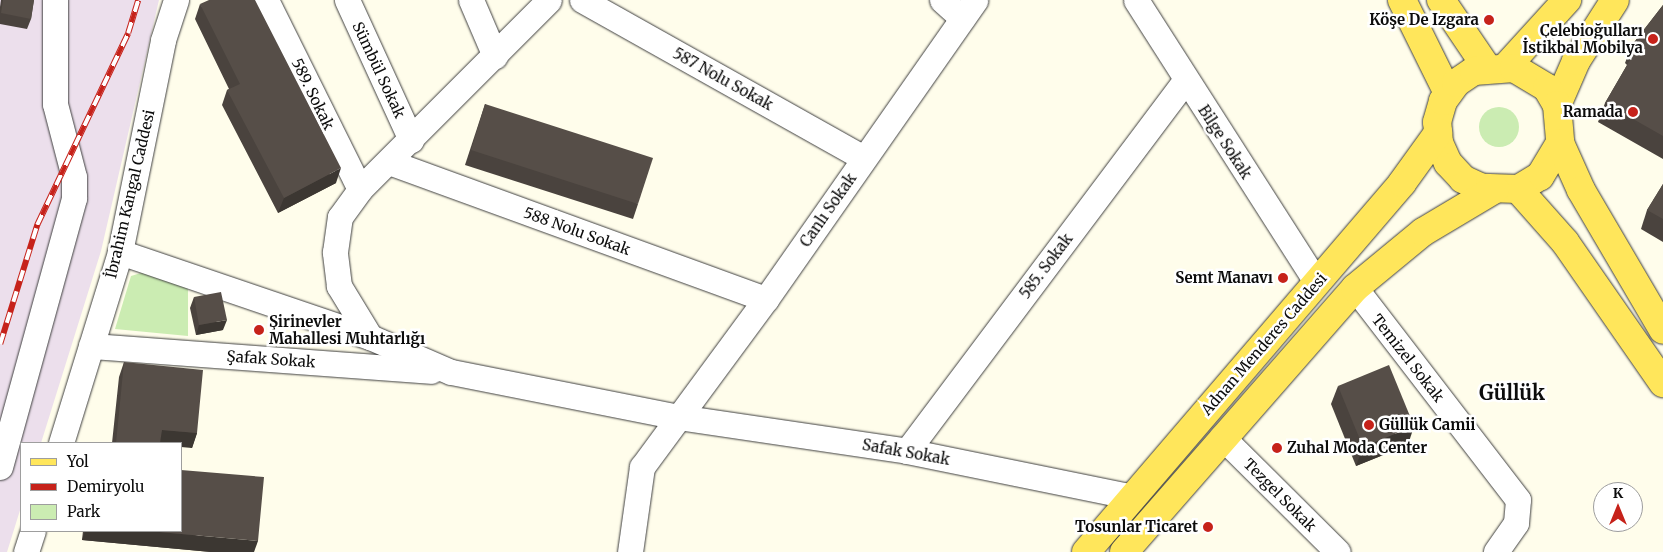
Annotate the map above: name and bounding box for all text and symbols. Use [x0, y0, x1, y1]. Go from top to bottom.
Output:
place label: Köşe De Izgara [1369, 11, 1479, 29]
marker: Köşe De Izgara [1483, 14, 1495, 26]
street label: Sümbül Sokak [349, 19, 409, 121]
place label: Çelebioğulları İstikbal Mobilya [1522, 21, 1643, 56]
marker: Çelebioğulları İstikbal Mobilya [1647, 33, 1659, 45]
street label: 587 Nolu Sokak [670, 44, 776, 114]
street label: 589. Sokak [288, 55, 338, 133]
street label: Bilge Sokak [1194, 102, 1256, 182]
place label: Ramada [1563, 103, 1623, 121]
marker: Ramada [1627, 106, 1639, 118]
street label: İbrahim Kangal Caddesi [102, 108, 158, 280]
street label: Canlı Sokak [796, 170, 860, 250]
street label: 588 Nolu Sokak [521, 203, 633, 259]
street label: 585. Sokak [1016, 230, 1076, 302]
place label: Semt Manavı [1175, 269, 1273, 287]
street label: Adnan Menderes Caddesi [1197, 269, 1331, 419]
marker: Semt Manavı [1277, 272, 1289, 284]
street label: Temizel Sokak [1368, 311, 1448, 405]
place label: Şirinevler Mahallesi Muhtarlığı [269, 312, 425, 347]
marker: Şirinevler Mahallesi Muhtarlığı [253, 324, 265, 336]
street label: Şafak Sokak [226, 347, 316, 371]
district label: Güllük [1479, 380, 1545, 404]
place label: Güllük Camii [1379, 416, 1475, 434]
marker: Güllük Camii [1363, 419, 1375, 431]
street label: Safak Sokak [861, 435, 951, 469]
place label: Zuhal Moda Center [1287, 439, 1427, 457]
legend [20, 442, 182, 532]
marker: Zuhal Moda Center [1271, 442, 1283, 454]
text: Yol [67, 452, 89, 471]
street label: Tezgel Sokak [1240, 455, 1320, 535]
text: Demiryolu [67, 477, 144, 496]
north arrow [1593, 482, 1643, 532]
text: K [1613, 484, 1623, 502]
text: Park [67, 502, 100, 521]
place label: Tosunlar Ticaret [1075, 518, 1198, 536]
marker: Tosunlar Ticaret [1202, 521, 1214, 533]

